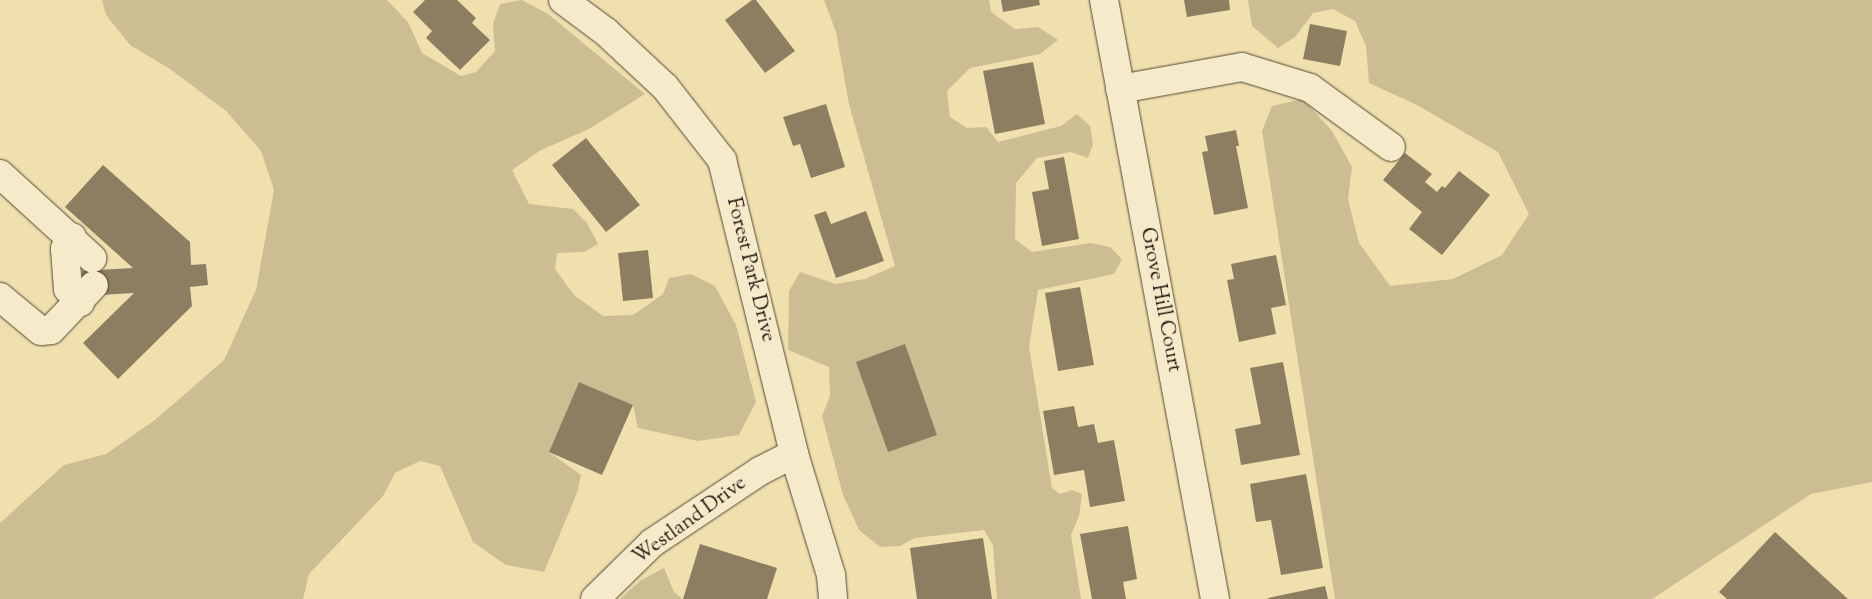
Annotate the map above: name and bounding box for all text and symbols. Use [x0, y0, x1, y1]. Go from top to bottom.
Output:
street label: Forest Park Drive [720, 195, 780, 345]
street label: Grove Hill Court [1134, 226, 1186, 374]
street label: Westland Drive [629, 472, 751, 570]

